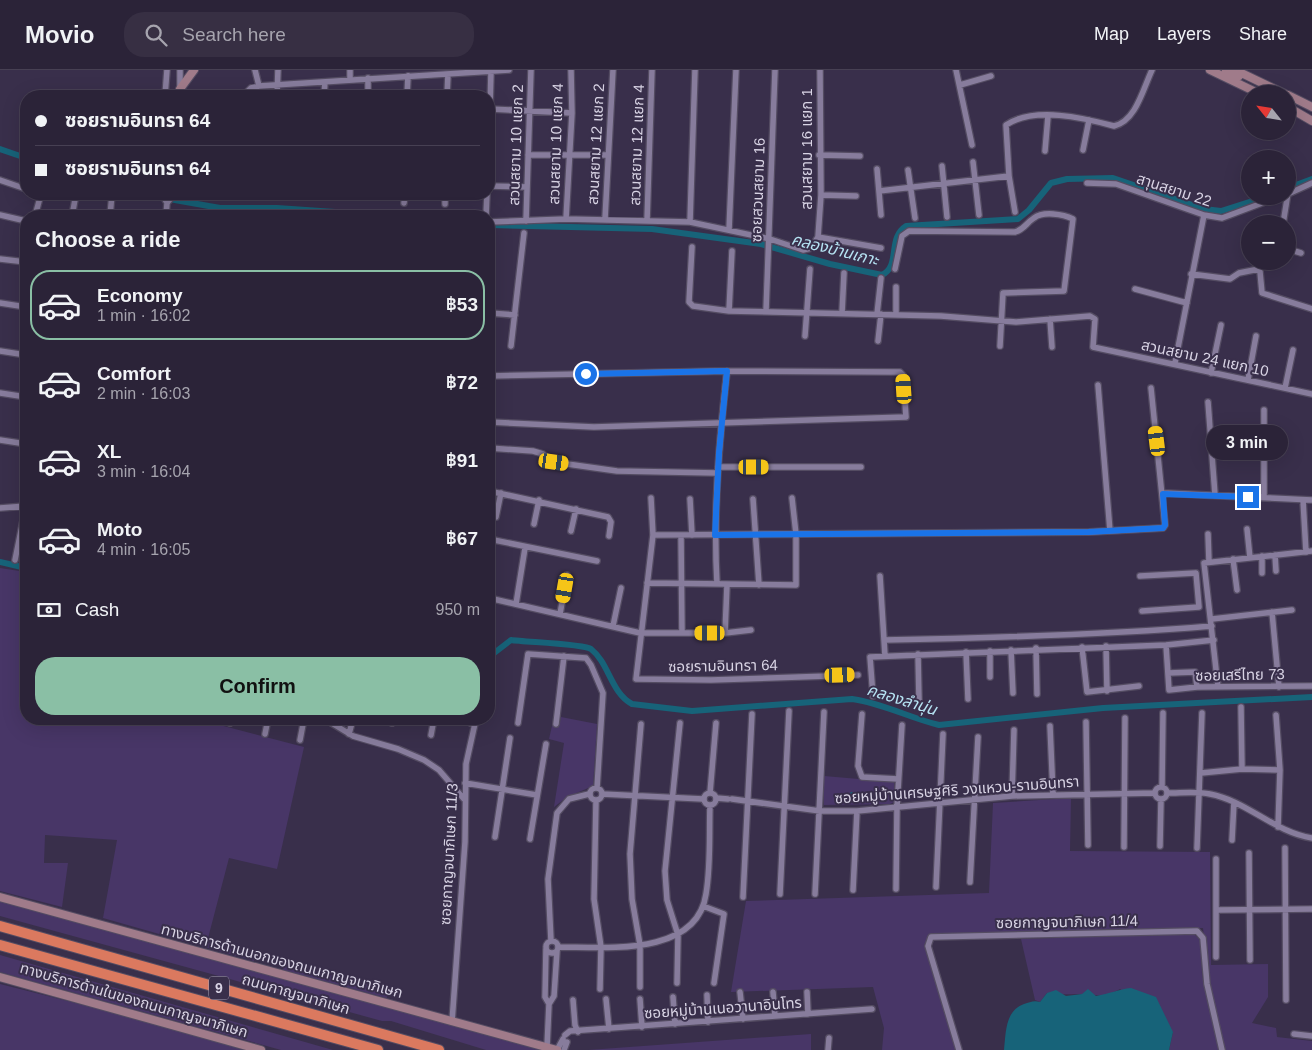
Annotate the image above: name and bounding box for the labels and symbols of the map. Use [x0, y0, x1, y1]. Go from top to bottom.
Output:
street label: สวนสยาม 10 แยก 4 [545, 83, 566, 205]
street label: สวนสยาม 12 แยก 2 [584, 83, 607, 205]
street label: สวนสยาม 10 แยก 2 [505, 84, 526, 206]
street label: สวนสยาม 12 แยก 4 [626, 84, 647, 206]
north arrow [1241, 85, 1296, 140]
street label: สวนสยาม 16 แยก 1 [798, 88, 815, 210]
street label: ซอยสวนสยาม 16 [747, 137, 768, 243]
street label: สาุนสยาม 22 [1134, 169, 1214, 211]
water label: คลองบ้านเกาะ [790, 230, 882, 269]
street label: สวนสยาม 24 แยก 10 [1140, 336, 1270, 379]
route start [575, 363, 597, 385]
car [895, 374, 912, 404]
callout: 3 min [1207, 424, 1289, 460]
car [1147, 425, 1166, 457]
car [538, 452, 569, 472]
car [739, 460, 769, 475]
route end [1237, 486, 1259, 508]
car [555, 572, 574, 604]
car [695, 626, 725, 641]
street label: ซอยรามอินทรา 64 [668, 656, 778, 675]
street label: ซอยเสรีไทย 73 [1195, 665, 1285, 684]
car [824, 667, 855, 683]
water label: คลองลำนุ่น [864, 681, 940, 720]
street label: ซอยหมู่บ้านเศรษฐศิริ วงแหวน-รามอินทรา [834, 772, 1080, 808]
street label: ซอยกาญจนาภิเษก 11/3 [436, 783, 461, 925]
street label: ซอยกาญจนาภิเษก 11/4 [996, 912, 1138, 931]
street label: ทางบริการด้านนอกของถนนกาญจนาภิเษก [159, 920, 405, 1002]
street label: ทางบริการด้านในของถนนกาญจนาภิเษก [18, 959, 250, 1040]
street label: ถนนกาญจนาภิเษก [240, 970, 352, 1018]
road number: 9 [209, 976, 229, 1000]
street label: ซอยหมู่บ้านเนอวานาอินโทร [644, 994, 802, 1022]

